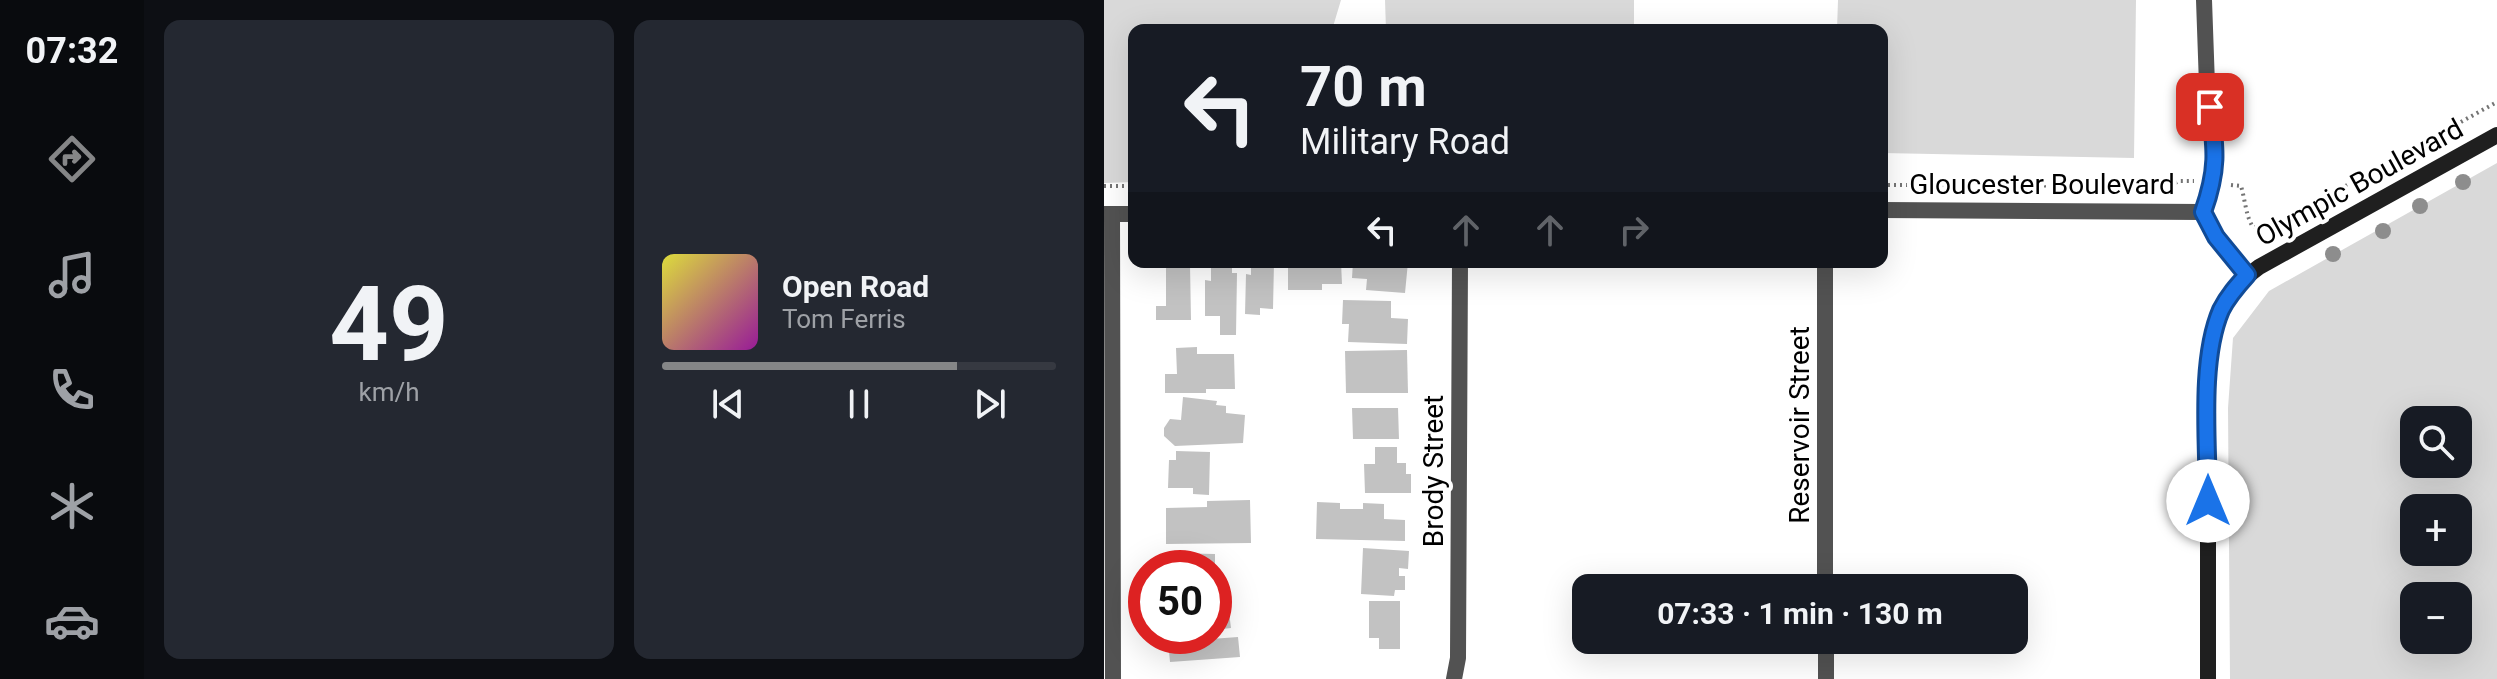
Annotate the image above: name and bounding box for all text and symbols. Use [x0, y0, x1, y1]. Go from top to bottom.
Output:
text: 07:32 [26, 30, 118, 72]
text: 70 m [1300, 54, 1427, 120]
icon: left [1168, 56, 1272, 160]
pin [2176, 73, 2244, 141]
icon: arrive [2188, 85, 2232, 129]
street label: Olympic Boulevard [2250, 112, 2469, 253]
text: Military Road [1300, 121, 1510, 163]
icon: directions [44, 131, 100, 187]
street label: Gloucester Boulevard [1909, 168, 2175, 201]
icon: left [1360, 208, 1404, 252]
icon: ahead [1444, 208, 1488, 252]
icon: ahead [1528, 208, 1572, 252]
icon: right [1612, 208, 1656, 252]
icon: music [44, 247, 100, 303]
text: 49 [329, 264, 449, 385]
text: Open Road [782, 269, 929, 304]
text: Tom Ferris [782, 304, 906, 334]
street label: Reservoir Street [1783, 326, 1816, 524]
icon: phone [44, 362, 100, 418]
text: km/h [358, 377, 420, 407]
icon: previous [706, 382, 750, 426]
icon: pause [837, 382, 881, 426]
icon: next [968, 382, 1012, 426]
street label: Brody Street [1417, 395, 1450, 547]
map controls [2400, 406, 2472, 654]
button: search [2400, 406, 2472, 478]
position arrow [2166, 459, 2250, 543]
icon: climate [44, 478, 100, 534]
button: + [2400, 494, 2472, 566]
speed limit sign: 50 [1128, 550, 1232, 654]
button: − [2400, 582, 2472, 654]
icon: car [44, 593, 100, 649]
text: 07:33 · 1 min · 130 m [1657, 596, 1943, 631]

